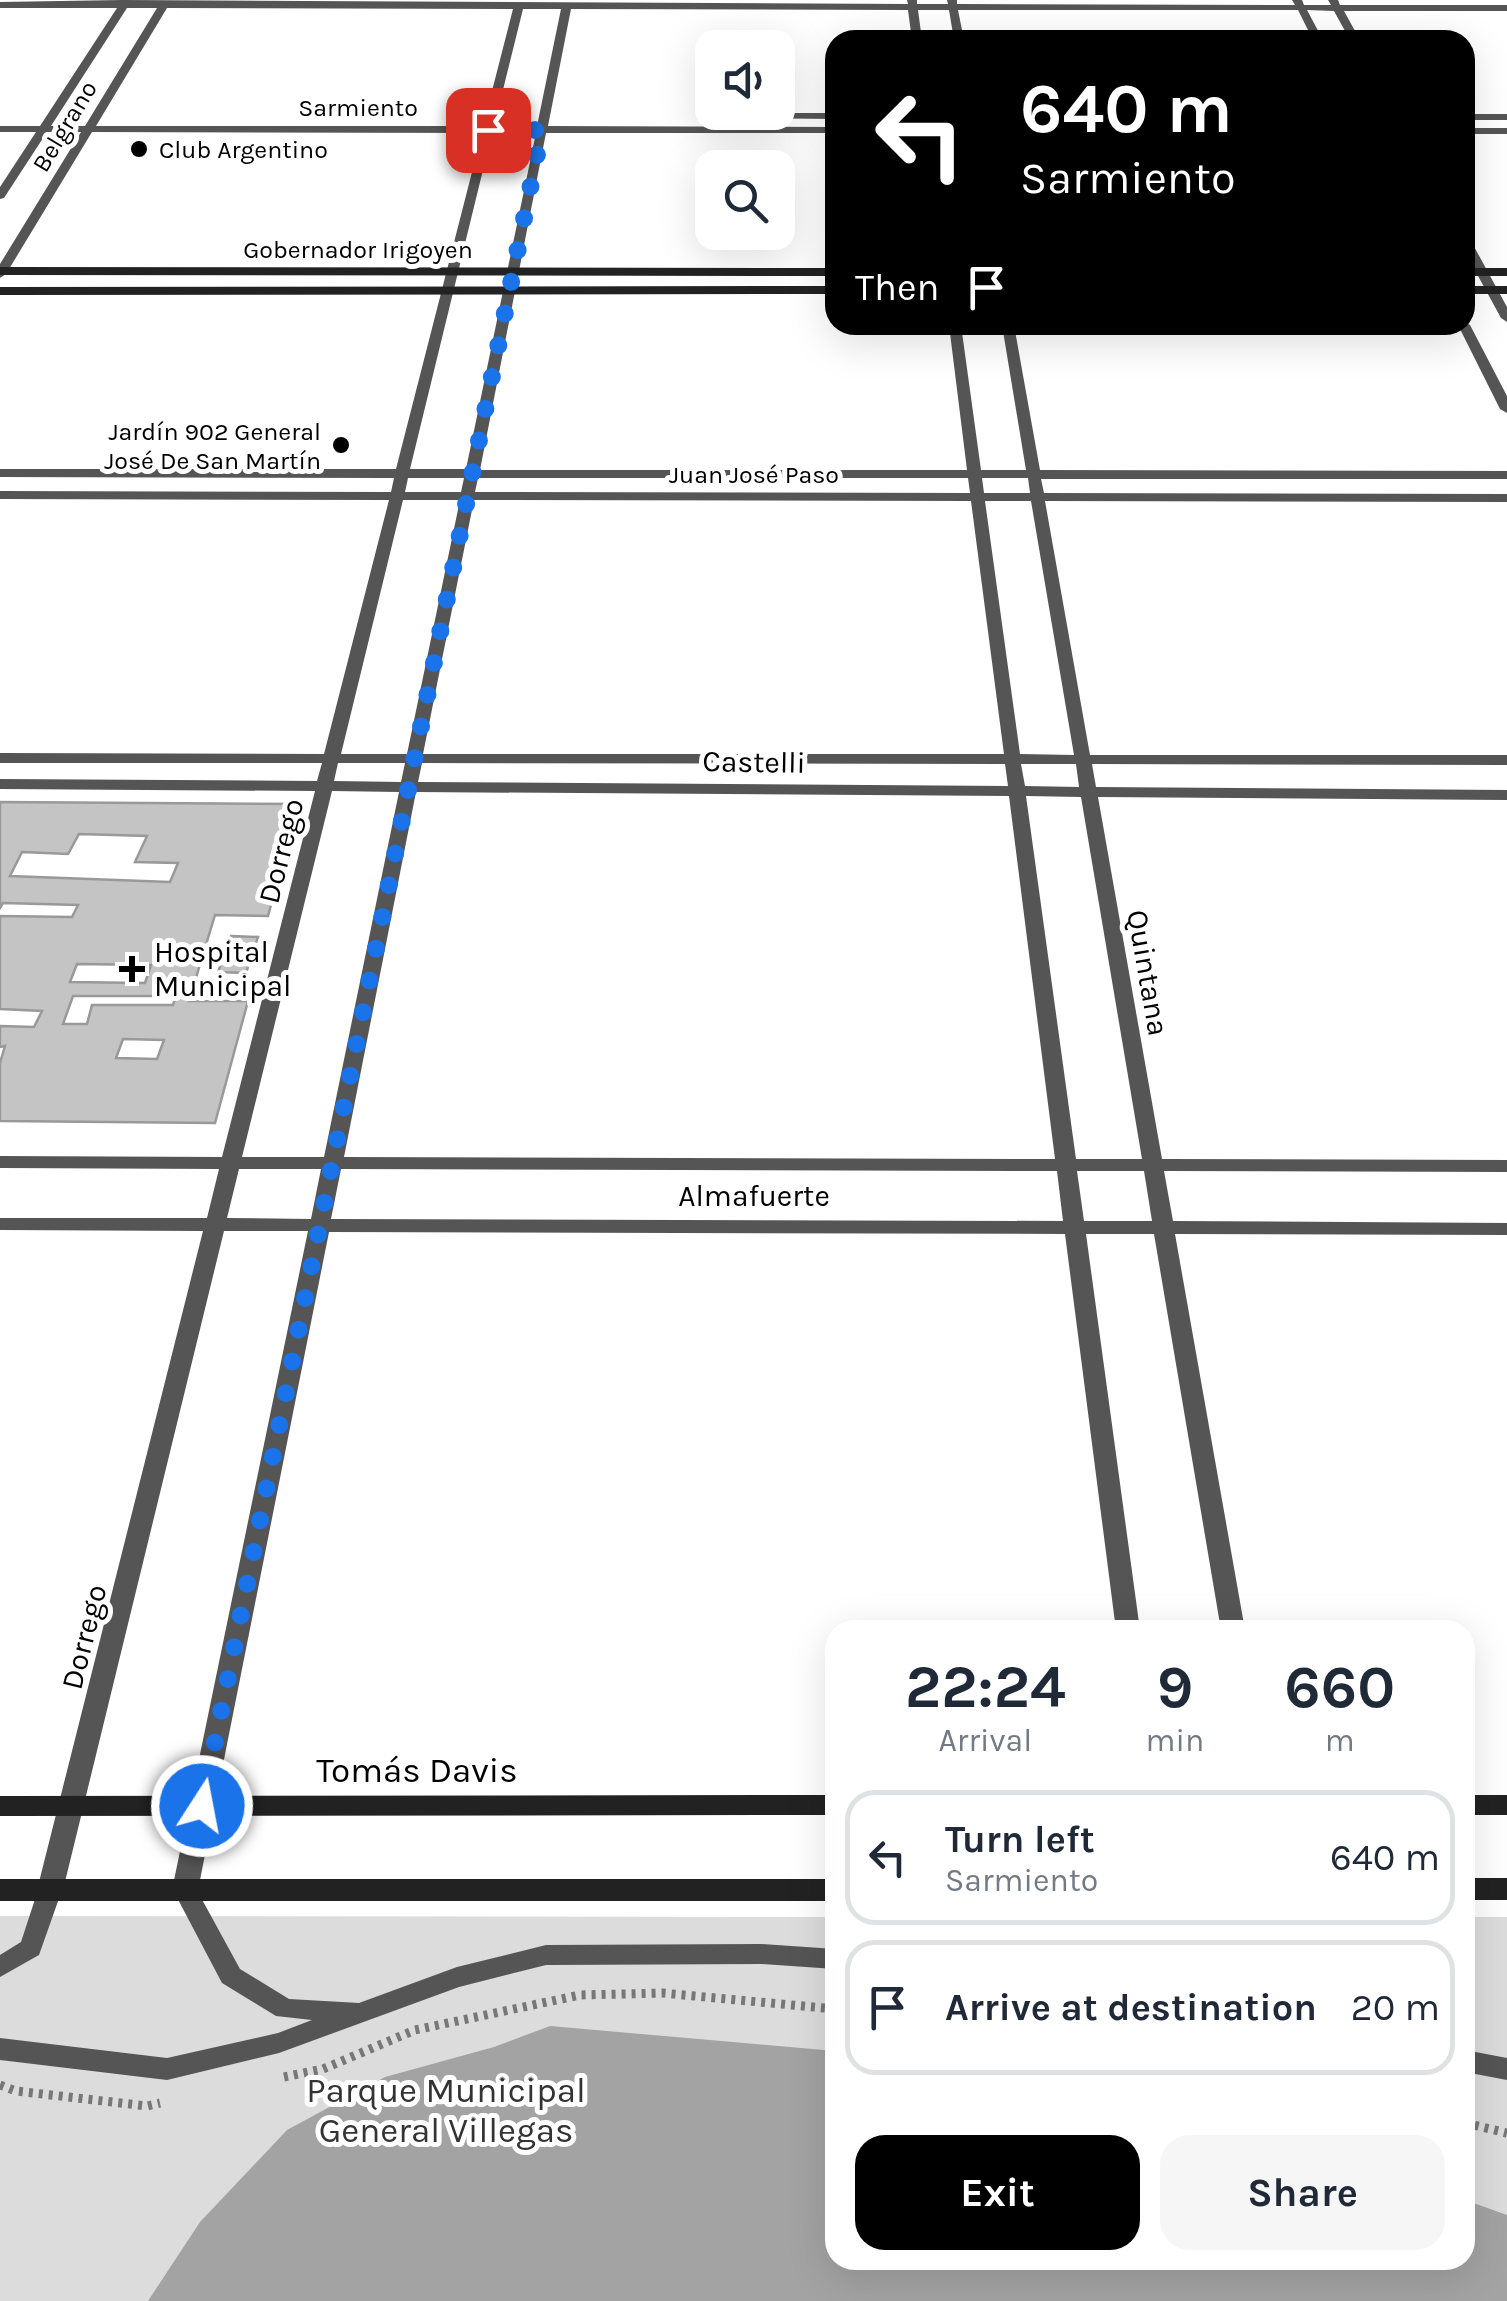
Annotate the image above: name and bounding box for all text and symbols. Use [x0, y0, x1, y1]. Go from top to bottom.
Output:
map controls [695, 30, 795, 250]
button: sound [695, 30, 795, 130]
text: 640 m [1020, 68, 1233, 150]
icon: left [855, 70, 985, 200]
street label: Belgrano [26, 75, 103, 177]
pin [446, 88, 531, 173]
street label: Sarmiento [298, 93, 418, 122]
icon: arrive [461, 103, 516, 158]
place label: Club Argentino [159, 135, 328, 164]
marker: Club Argentino [128, 138, 150, 160]
button: search [695, 150, 795, 250]
text: Sarmiento [1020, 152, 1236, 204]
street label: Gobernador Irigoyen [243, 235, 473, 264]
icon: arrive [959, 260, 1014, 315]
text: Then [855, 265, 939, 310]
place label: Jardín 902 General José De San Martín [104, 417, 321, 475]
marker: Jardín 902 General José De San Martín [330, 434, 352, 456]
street label: Juan José Paso [669, 460, 839, 489]
street label: Castelli [702, 743, 806, 781]
street label: Dorrego [251, 795, 311, 907]
street label: Quintana [1119, 907, 1177, 1039]
place label: Hospital Municipal [154, 934, 292, 1004]
marker: Hospital Municipal [119, 956, 145, 982]
street label: Almafuerte [678, 1178, 830, 1214]
street label: Dorrego [54, 1581, 114, 1693]
text: 22:24 [905, 1652, 1066, 1722]
text: 9 [1157, 1652, 1193, 1722]
text: 660 [1284, 1652, 1395, 1722]
text: Arrival [938, 1722, 1032, 1759]
text: min [1146, 1722, 1204, 1759]
text: m [1325, 1722, 1355, 1759]
street label: Tomás Davis [316, 1750, 518, 1791]
position arrow [150, 1754, 254, 1858]
text: Turn left [945, 1817, 1095, 1862]
icon: left [860, 1830, 915, 1885]
text: 640 m [1330, 1835, 1440, 1880]
text: Sarmiento [945, 1862, 1098, 1899]
icon: arrive [860, 1980, 915, 2035]
text: Arrive at destination [945, 1985, 1317, 2030]
text: 20 m [1351, 1985, 1440, 2030]
park label: Parque Municipal General Villegas [306, 2070, 586, 2151]
button: Exit [855, 2135, 1140, 2250]
button: Share [1160, 2135, 1445, 2250]

